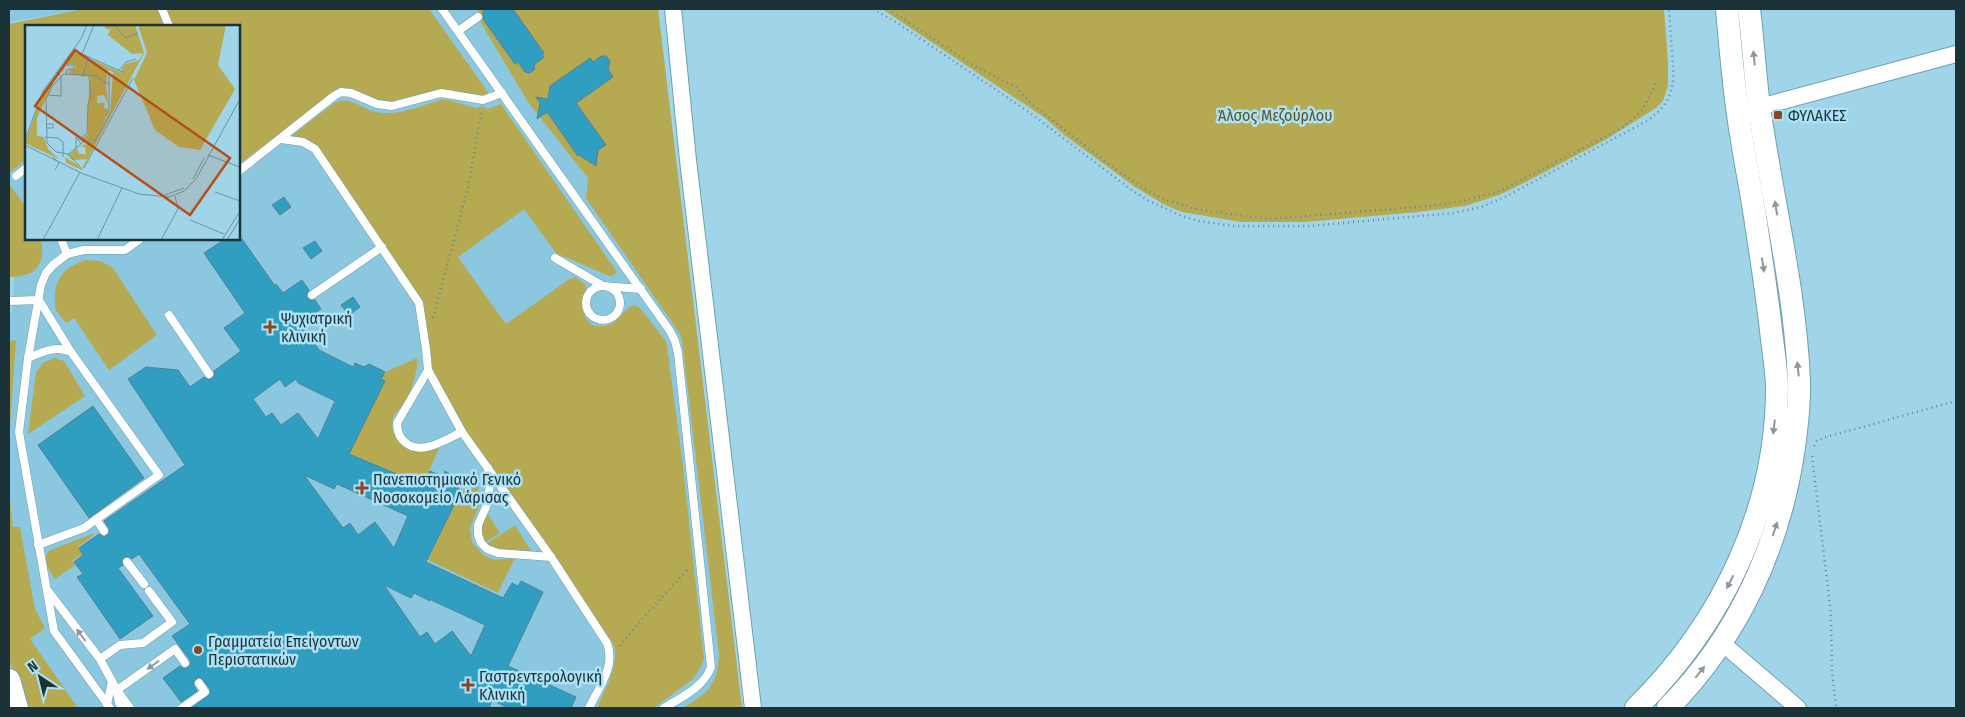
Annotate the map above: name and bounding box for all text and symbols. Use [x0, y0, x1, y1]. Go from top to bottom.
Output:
inset map [25, 25, 240, 240]
one-way arrow [1750, 50, 1758, 66]
park label: Άλσος Μεζούρλου [1218, 106, 1332, 125]
place label: ΦΥΛΑΚΕΣ [1788, 106, 1846, 125]
marker: ΦΥΛΑΚΕΣ [1772, 109, 1784, 121]
one-way arrow [1772, 200, 1780, 216]
one-way arrow [1759, 257, 1767, 273]
place label: Ψυχιατρική κλινική [281, 309, 352, 346]
marker: Ψυχιατρική κλινική [263, 320, 277, 334]
one-way arrow [1794, 361, 1802, 377]
one-way arrow [1770, 419, 1778, 435]
place label: Πανεπιστημιακό Γενικό Νοσοκομείο Λάρισας [373, 470, 521, 507]
marker: Πανεπιστημιακό Γενικό Νοσοκομείο Λάρισας [355, 481, 369, 495]
one-way arrow [1772, 521, 1780, 536]
one-way arrow [1726, 575, 1734, 589]
one-way arrow [76, 628, 86, 642]
place label: Γραμματεία Επείγοντων Περιστατικών [208, 632, 359, 669]
marker: Γραμματεία Επείγοντων Περιστατικών [192, 644, 204, 656]
north arrow [15, 652, 65, 702]
text: N [25, 657, 41, 676]
one-way arrow [146, 660, 159, 670]
one-way arrow [1694, 665, 1705, 678]
place label: Γαστρεντερολογική Κλινική [479, 667, 602, 704]
marker: Γαστρεντερολογική Κλινική [461, 678, 475, 692]

